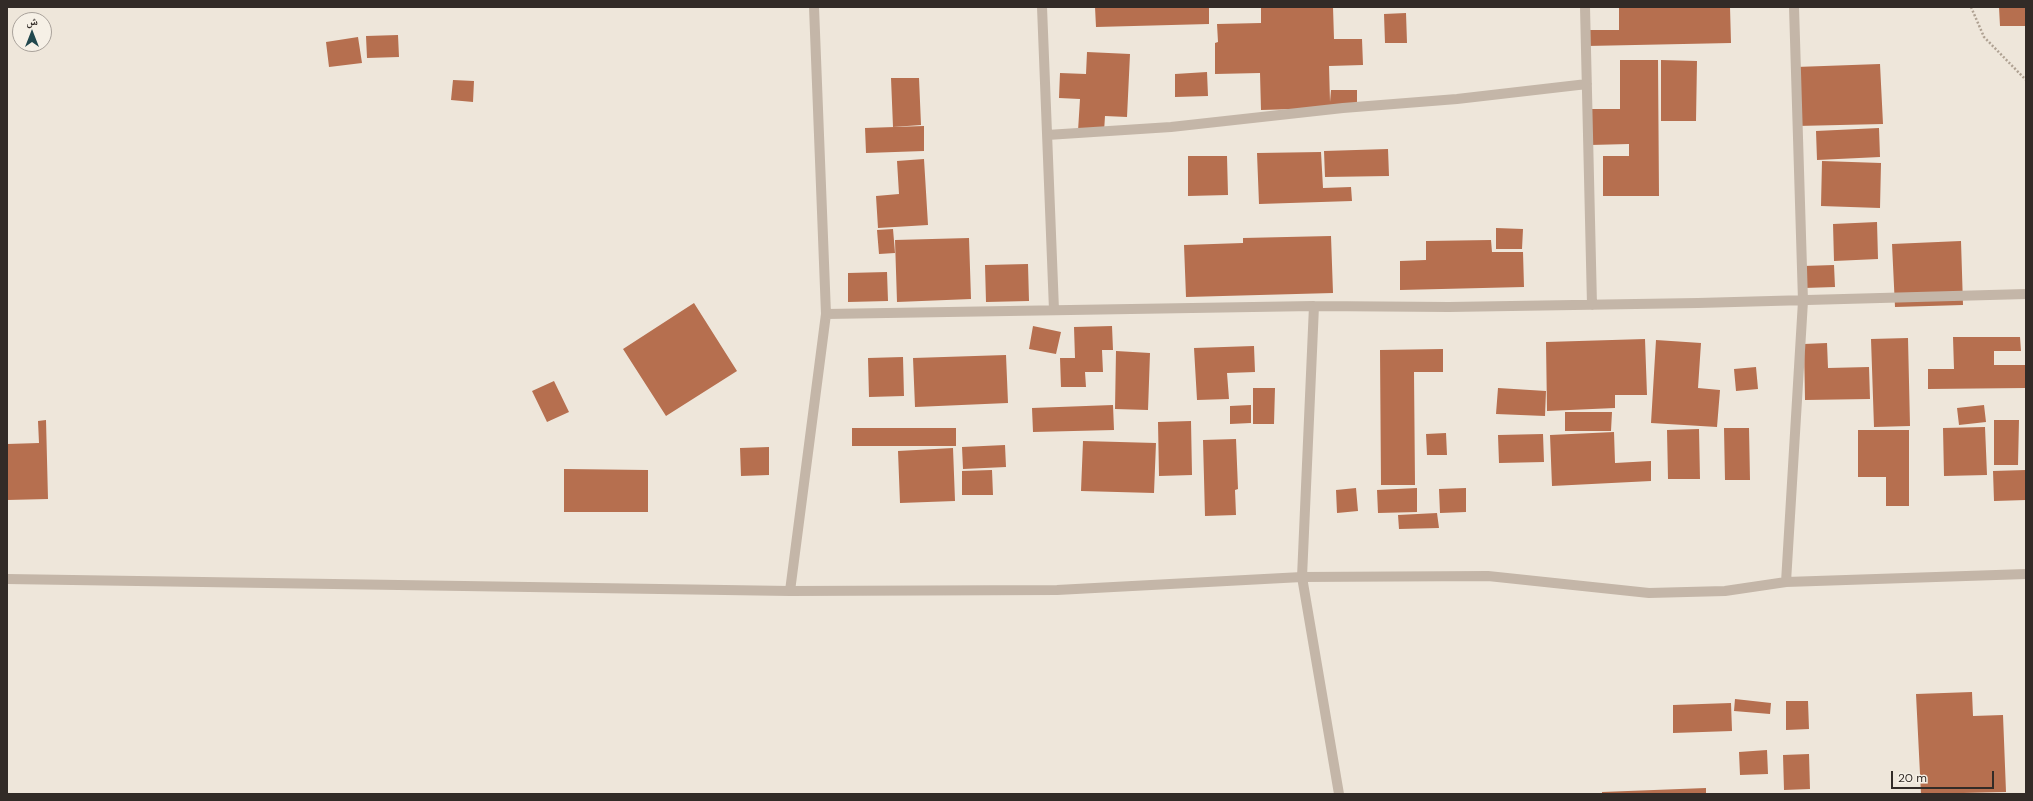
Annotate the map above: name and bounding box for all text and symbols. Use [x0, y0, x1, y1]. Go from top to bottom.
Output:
north arrow [12, 12, 52, 52]
text: ش [26, 14, 38, 28]
scale bar [1893, 763, 1996, 789]
text: 20 m [1898, 770, 1927, 786]

